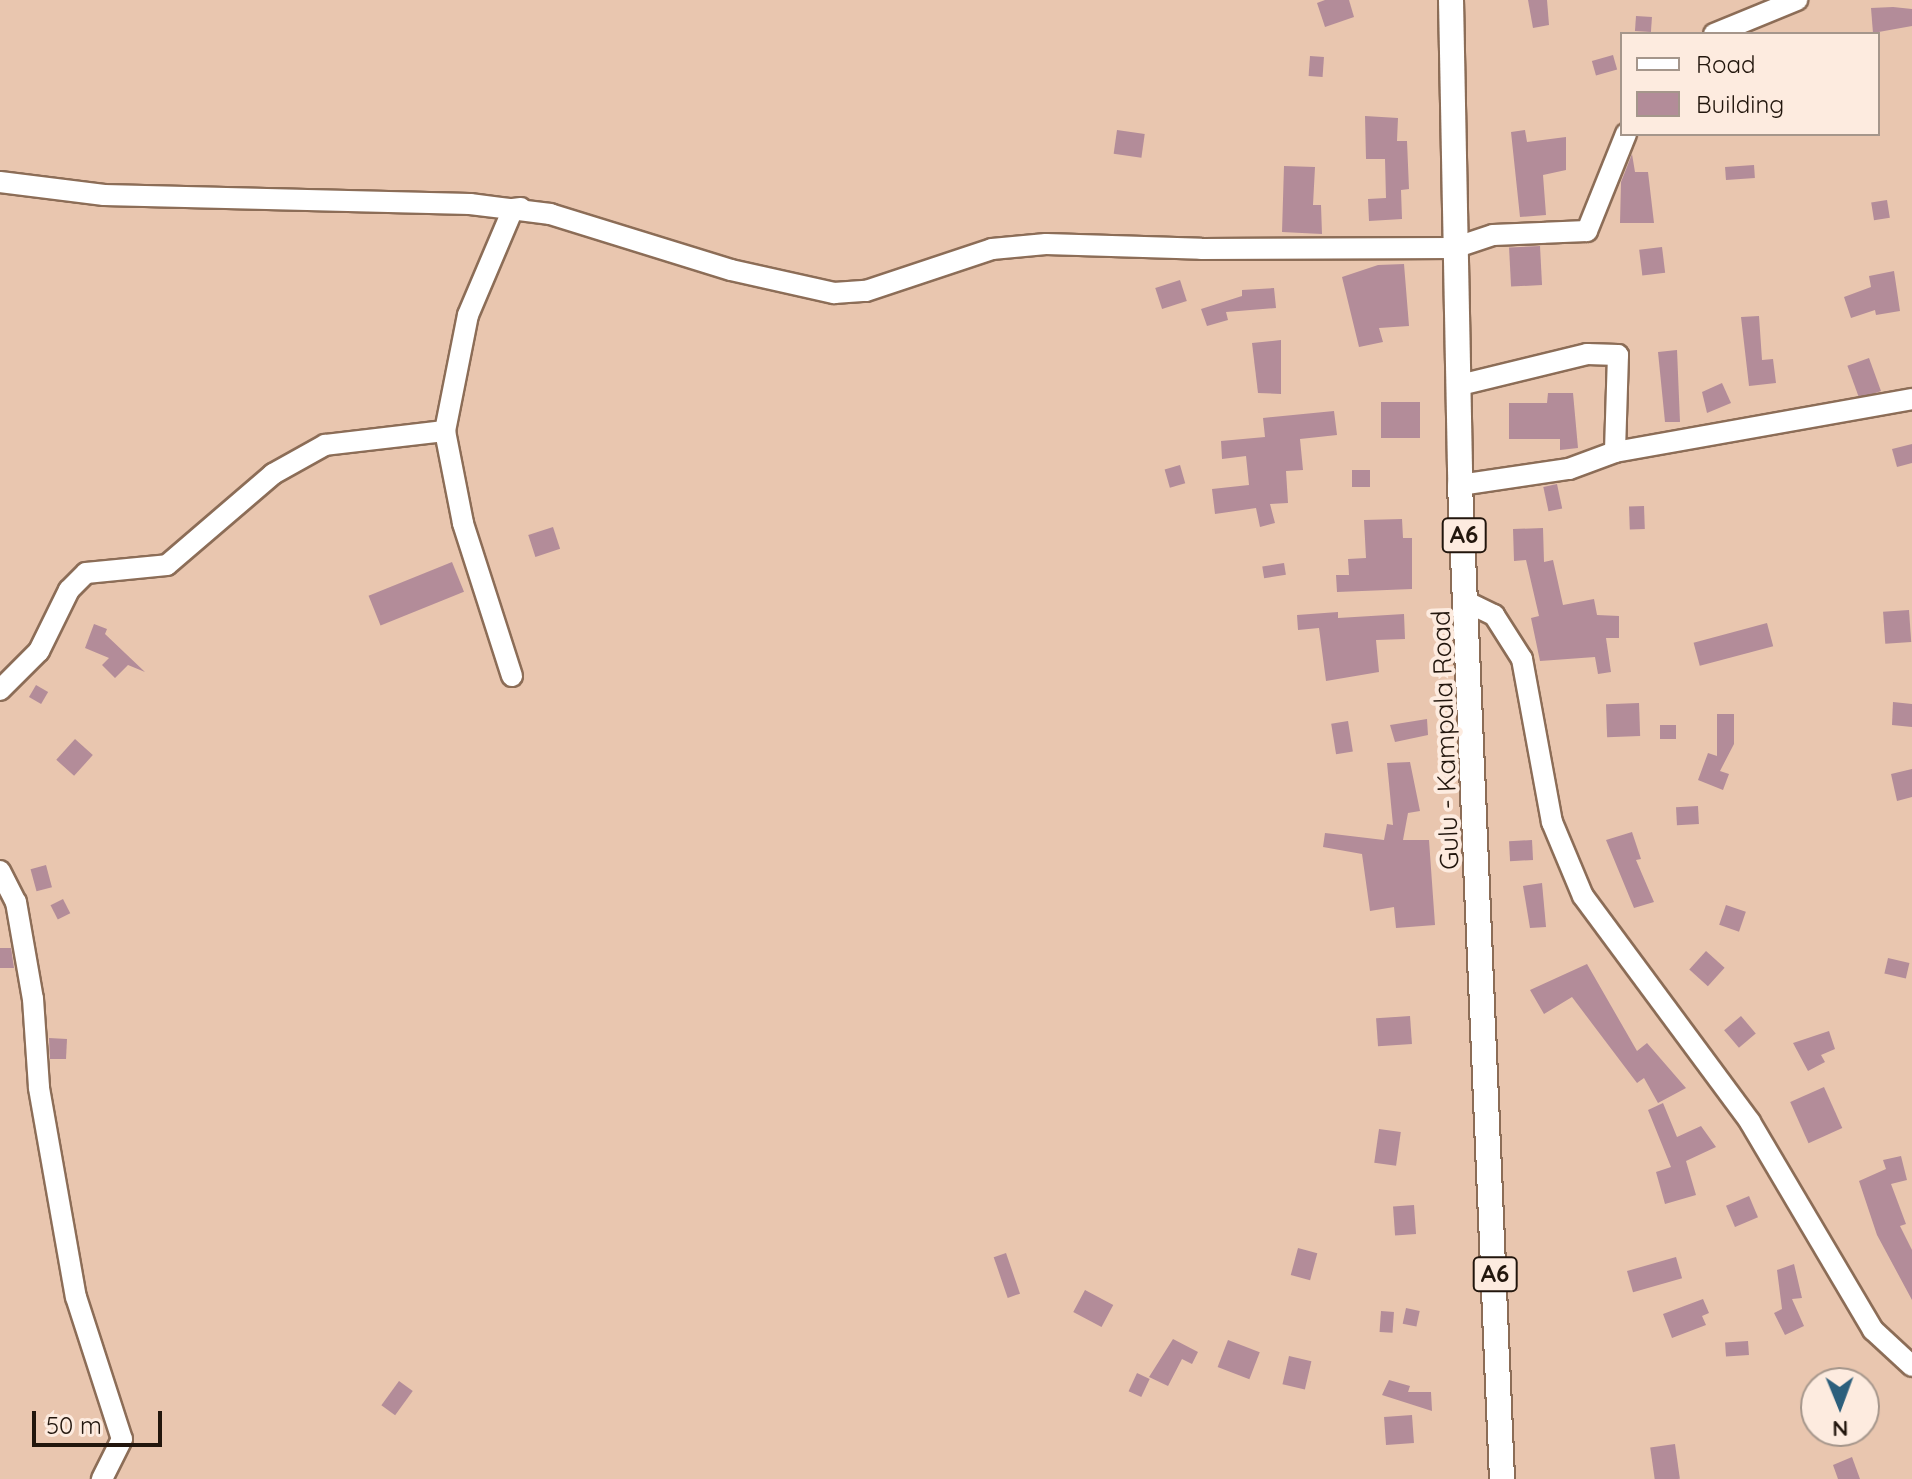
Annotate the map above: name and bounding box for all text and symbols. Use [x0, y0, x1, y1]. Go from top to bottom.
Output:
legend [1620, 32, 1880, 136]
text: Road [1696, 49, 1756, 79]
text: Building [1696, 89, 1784, 119]
road number: A6 [1440, 515, 1488, 555]
street label: Gulu - Kampala Road [1425, 610, 1465, 870]
road number: A6 [1471, 1254, 1519, 1294]
north arrow [1800, 1367, 1880, 1447]
scale bar [36, 1395, 166, 1445]
text: 50 m [46, 1410, 102, 1440]
text: N [1832, 1415, 1849, 1443]

